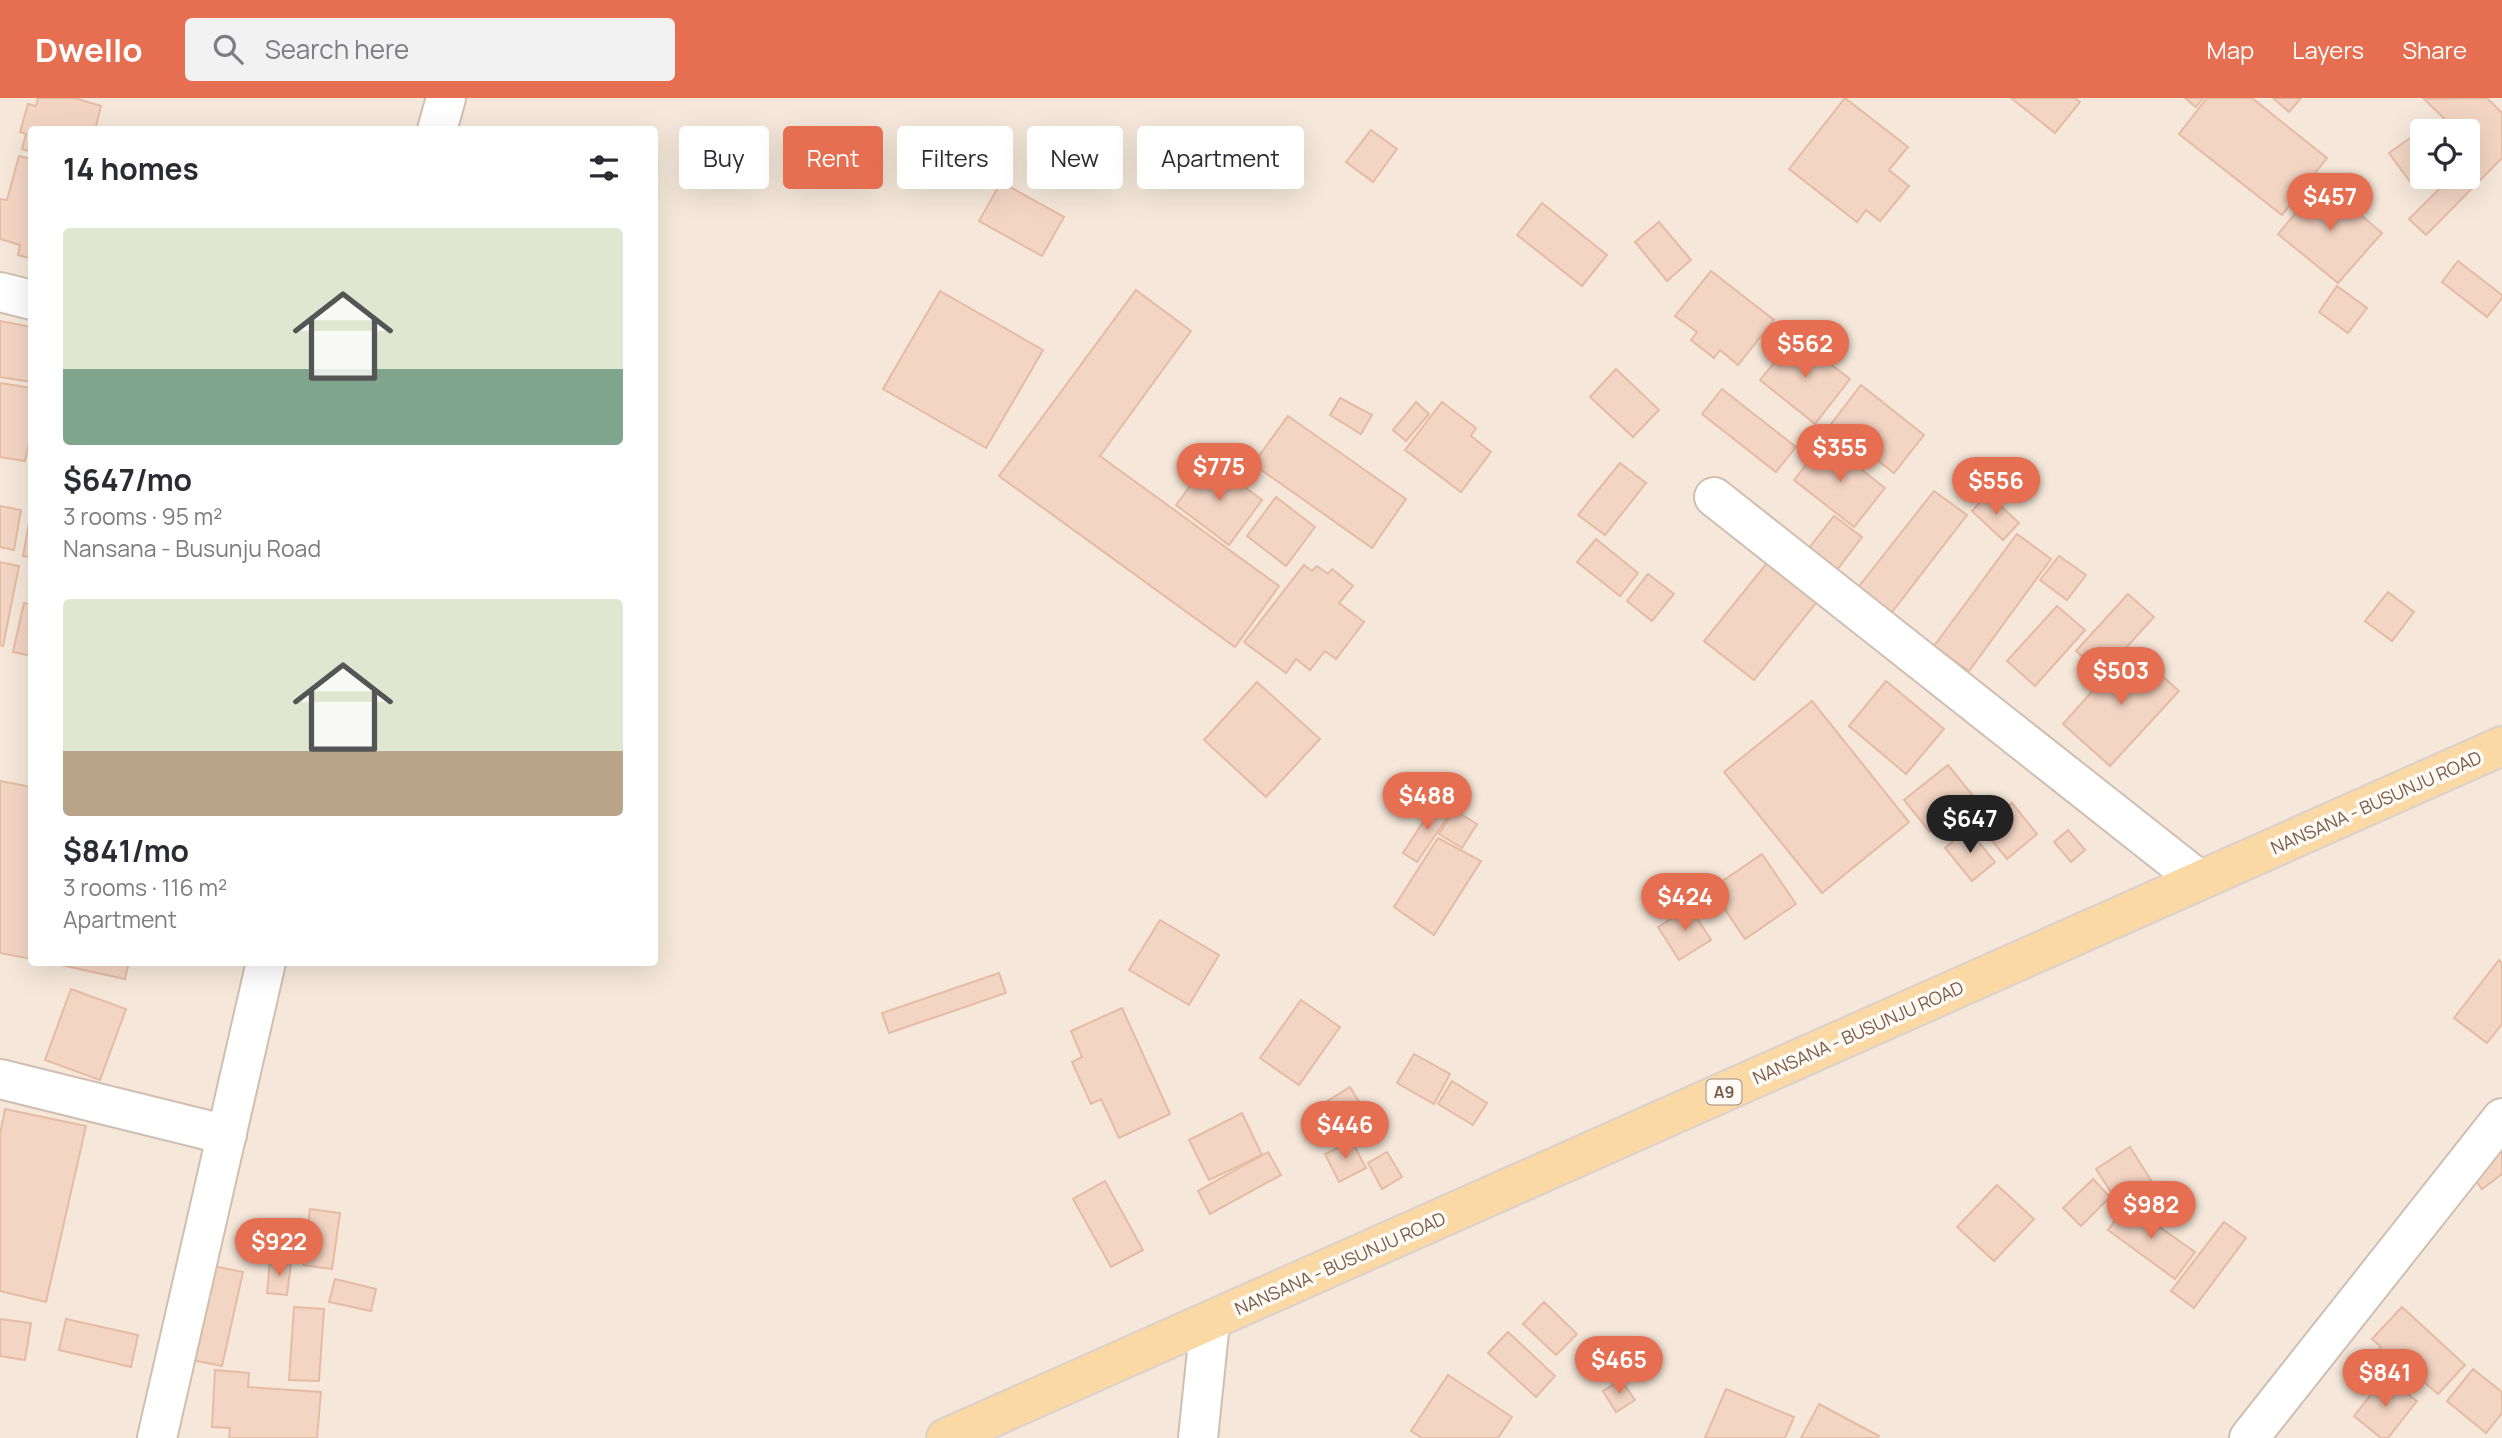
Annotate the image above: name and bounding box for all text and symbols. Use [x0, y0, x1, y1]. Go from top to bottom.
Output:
search box [185, 18, 675, 81]
text: Dwello [35, 27, 143, 72]
icon: search [209, 30, 247, 68]
text: Search here [265, 31, 409, 67]
text: Map [2207, 33, 2254, 66]
text: Layers [2292, 33, 2364, 66]
text: Share [2402, 33, 2467, 66]
map controls [2410, 119, 2480, 189]
button: locate [2410, 119, 2480, 189]
chip: Buy [679, 126, 769, 189]
chip: Rent [783, 126, 883, 189]
chip: Filters [897, 126, 1013, 189]
chip: New [1027, 126, 1123, 189]
chip: Apartment [1137, 126, 1304, 189]
text: 14 homes [63, 148, 199, 189]
icon: filters [585, 149, 623, 187]
pin: $457 [2289, 174, 2371, 233]
text: $457 [2303, 180, 2357, 212]
icon: home [280, 273, 406, 399]
pin: $562 [1764, 320, 1846, 380]
text: $562 [1777, 327, 1833, 359]
pin: $355 [1799, 424, 1881, 484]
text: $355 [1813, 431, 1867, 463]
pin: $775 [1178, 444, 1260, 503]
text: $775 [1193, 450, 1245, 482]
pin: $556 [1955, 458, 2037, 517]
text: $647/mo [63, 459, 192, 500]
text: $556 [1968, 464, 2024, 496]
text: 3 rooms · 95 m² [63, 500, 222, 532]
text: Nansana - Busunju Road [63, 532, 321, 564]
icon: home [280, 644, 406, 770]
pin: $503 [2080, 648, 2162, 707]
text: $503 [2093, 654, 2149, 686]
street label: NANSANA - BUSUNJU ROAD [2267, 745, 2485, 859]
pin: $488 [1386, 772, 1468, 832]
text: $488 [1399, 779, 1455, 811]
pin: $647 [1929, 796, 2011, 855]
text: $647 [1942, 802, 1998, 834]
text: $841/mo [63, 830, 189, 871]
text: 3 rooms · 116 m² [63, 871, 227, 903]
pin: $424 [1644, 874, 1726, 933]
text: $424 [1657, 880, 1713, 912]
text: Apartment [63, 903, 177, 935]
street label: NANSANA - BUSUNJU ROAD [1749, 975, 1967, 1089]
road number: A9 [1706, 1080, 1742, 1104]
pin: $446 [1304, 1102, 1386, 1161]
text: $446 [1317, 1108, 1373, 1140]
pin: $982 [2110, 1182, 2192, 1241]
text: $982 [2123, 1188, 2179, 1220]
street label: NANSANA - BUSUNJU ROAD [1231, 1206, 1449, 1320]
pin: $922 [238, 1218, 320, 1278]
text: $922 [251, 1225, 307, 1257]
pin: $465 [1578, 1336, 1660, 1396]
text: $465 [1591, 1343, 1647, 1375]
pin: $841 [2344, 1350, 2426, 1409]
text: $841 [2359, 1356, 2411, 1388]

